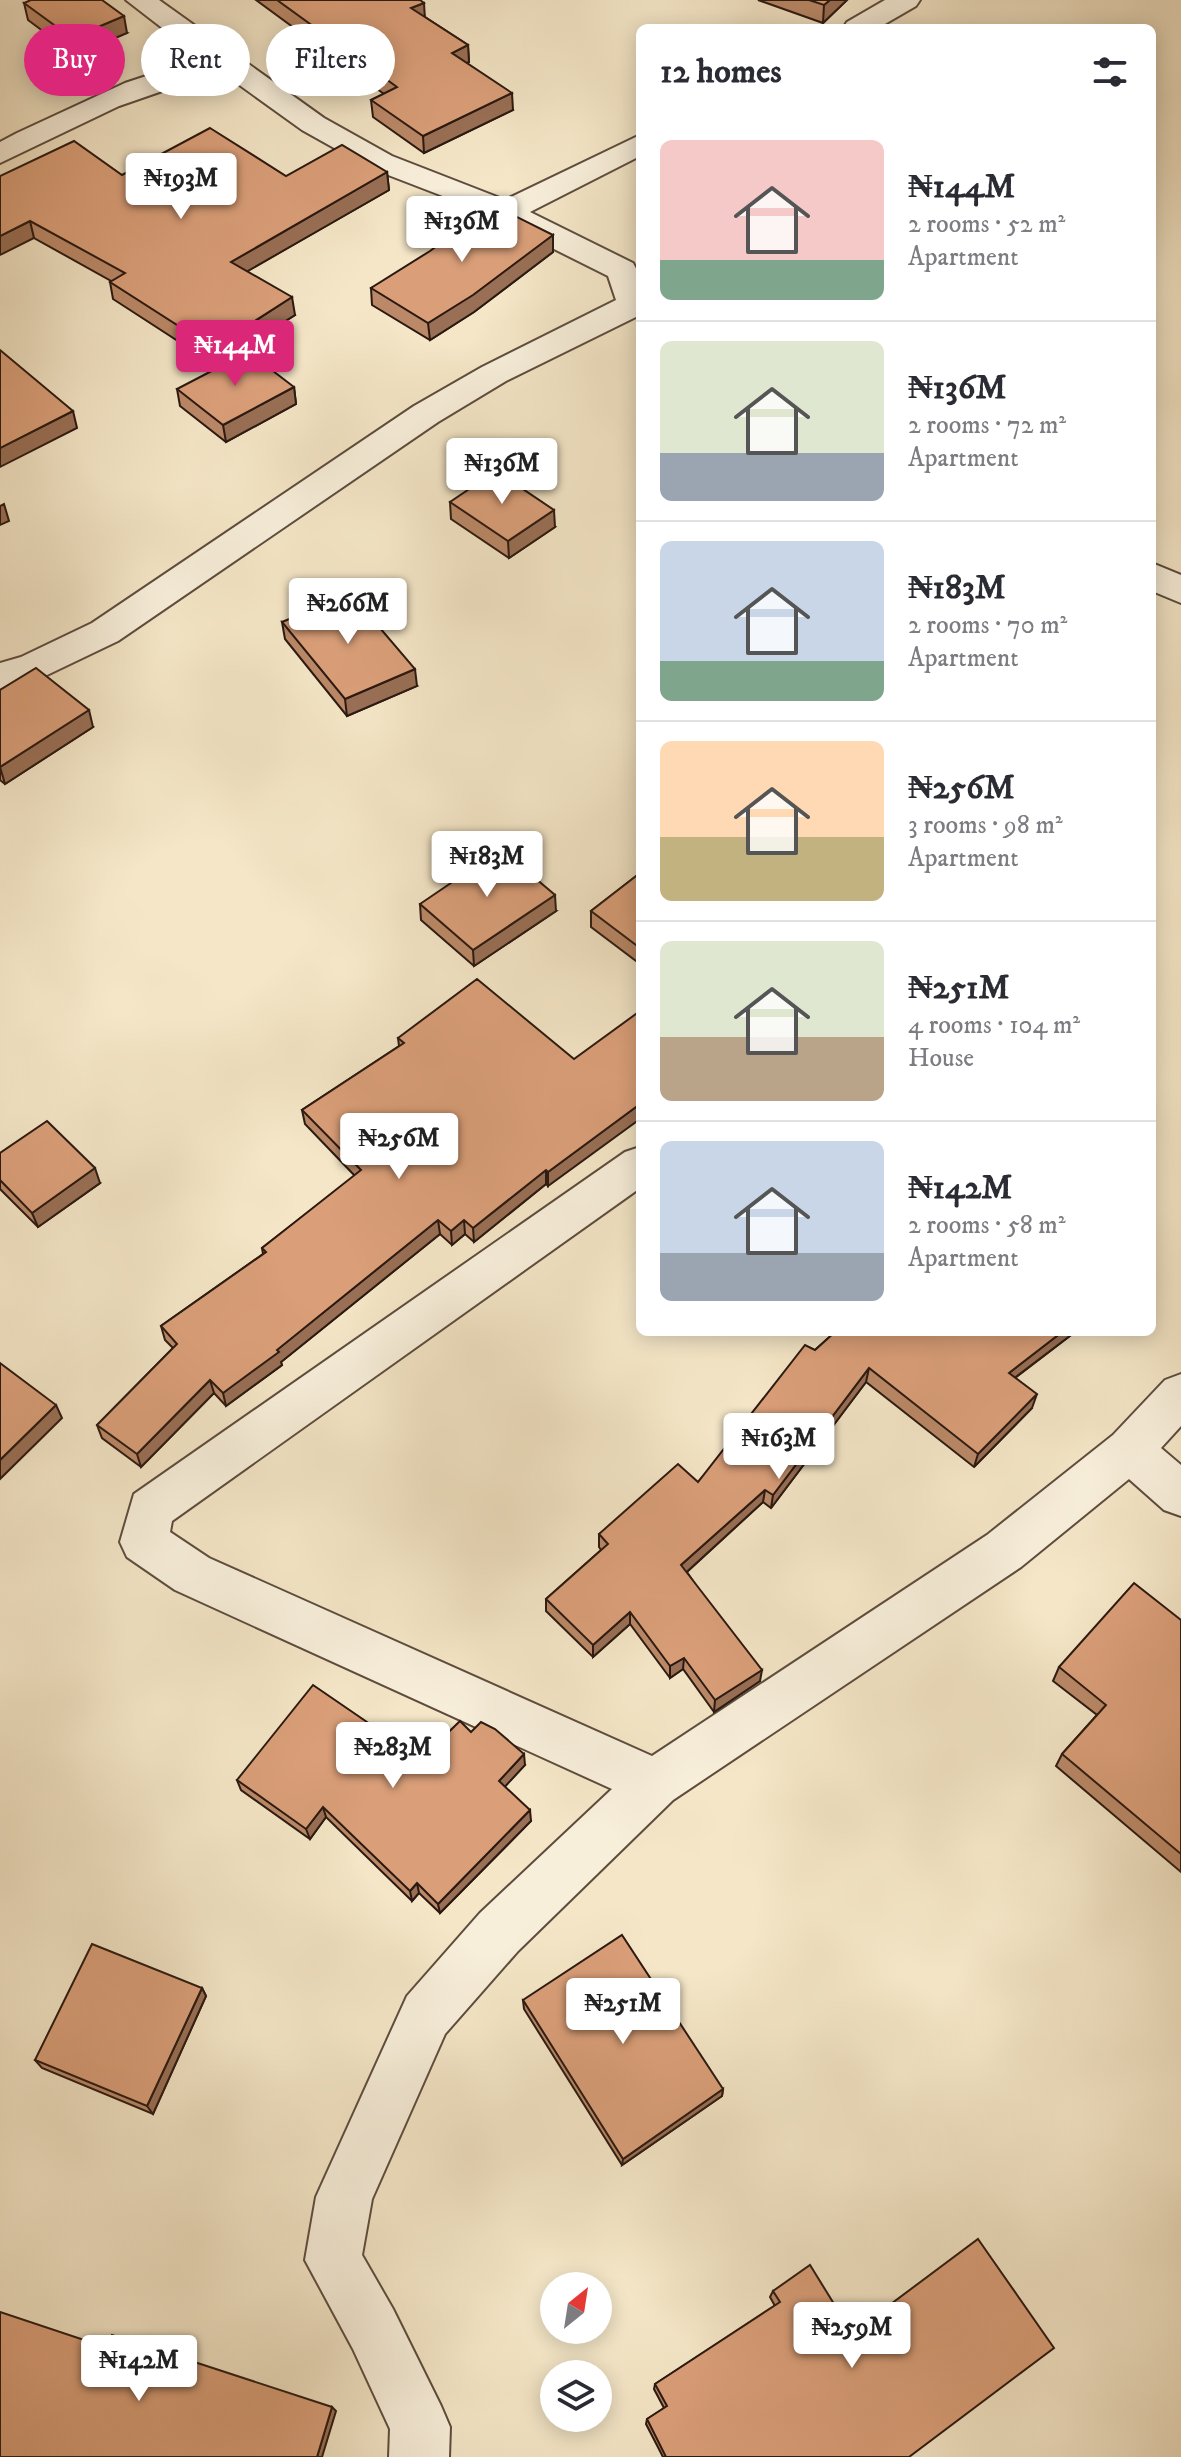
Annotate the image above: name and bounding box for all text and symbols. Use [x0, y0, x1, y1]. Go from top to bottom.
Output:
chip: Buy [24, 24, 125, 96]
chip: Rent [141, 24, 250, 96]
chip: Filters [266, 24, 395, 96]
icon: filters [1088, 50, 1132, 94]
text: 12 homes [660, 51, 782, 93]
pin: ₦193M [125, 153, 237, 221]
text: ₦193M [144, 162, 218, 195]
text: ₦144M [908, 166, 1015, 208]
icon: home [724, 172, 820, 268]
pin: ₦136M [406, 196, 518, 264]
text: ₦136M [424, 205, 500, 238]
text: 2 rooms · 52 m² [908, 208, 1065, 241]
text: Apartment [908, 241, 1019, 274]
pin: ₦144M [179, 320, 291, 388]
text: ₦144M [194, 329, 276, 362]
text: ₦136M [908, 367, 1007, 409]
icon: home [724, 373, 820, 469]
text: 2 rooms · 72 m² [908, 409, 1066, 442]
pin: ₦136M [446, 438, 558, 506]
text: Apartment [908, 442, 1019, 475]
text: ₦136M [464, 447, 540, 480]
text: ₦183M [908, 567, 1006, 609]
icon: home [724, 573, 820, 669]
pin: ₦266M [292, 578, 404, 646]
text: ₦266M [307, 587, 389, 620]
text: 2 rooms · 70 m² [908, 609, 1067, 642]
text: Apartment [908, 642, 1019, 675]
text: ₦256M [908, 767, 1015, 809]
icon: home [724, 773, 820, 869]
text: 3 rooms · 98 m² [908, 809, 1063, 842]
pin: ₦183M [431, 831, 543, 899]
text: ₦183M [450, 840, 524, 873]
text: Apartment [908, 842, 1019, 875]
text: ₦251M [908, 967, 1010, 1009]
icon: home [724, 973, 820, 1069]
text: 4 rooms · 104 m² [908, 1009, 1080, 1042]
text: House [908, 1042, 974, 1075]
pin: ₦256M [343, 1113, 455, 1181]
text: ₦256M [358, 1122, 440, 1155]
text: ₦142M [908, 1167, 1012, 1209]
icon: home [724, 1173, 820, 1269]
text: 2 rooms · 58 m² [908, 1209, 1066, 1242]
text: Apartment [908, 1242, 1019, 1275]
pin: ₦163M [723, 1413, 835, 1481]
text: ₦163M [741, 1422, 817, 1455]
pin: ₦283M [337, 1722, 449, 1790]
text: ₦283M [354, 1731, 432, 1764]
pin: ₦251M [567, 1978, 679, 2046]
text: ₦251M [584, 1987, 662, 2020]
north arrow [540, 2272, 612, 2344]
map controls [540, 2272, 612, 2432]
pin: ₦259M [796, 2302, 908, 2370]
text: ₦259M [811, 2311, 893, 2344]
pin: ₦142M [83, 2335, 195, 2403]
text: ₦142M [99, 2344, 179, 2377]
button: layers [540, 2360, 612, 2432]

